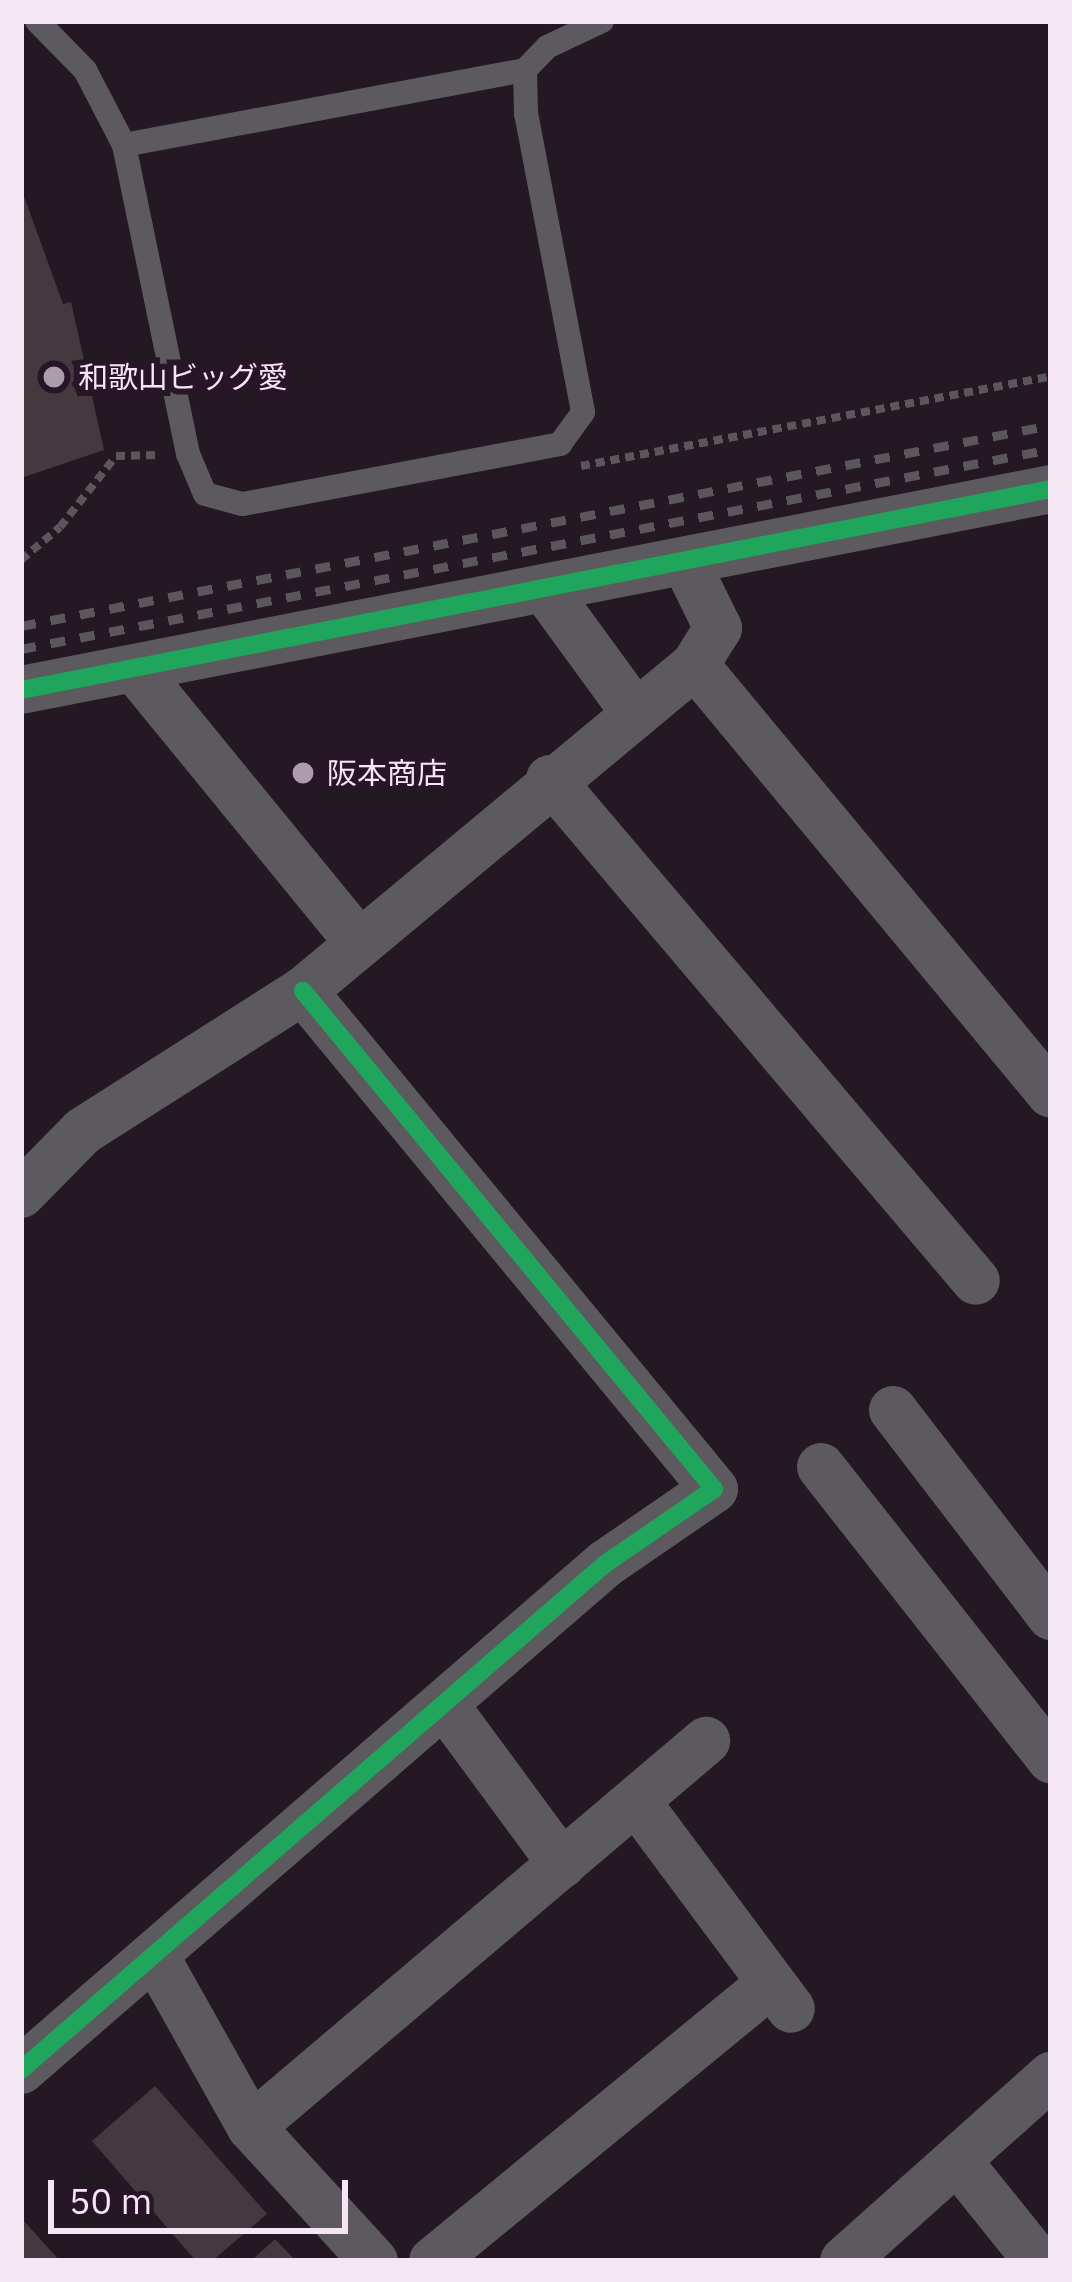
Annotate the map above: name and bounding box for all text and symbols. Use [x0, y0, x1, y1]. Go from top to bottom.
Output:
place label: 和歌山ビッグ愛 [78, 359, 288, 395]
marker: 和歌山ビッグ愛 [41, 364, 67, 390]
place label: 阪本商店 [327, 755, 447, 791]
marker: 阪本商店 [290, 760, 316, 786]
scale bar [54, 2156, 354, 2230]
text: 50 m [69, 2177, 152, 2224]

